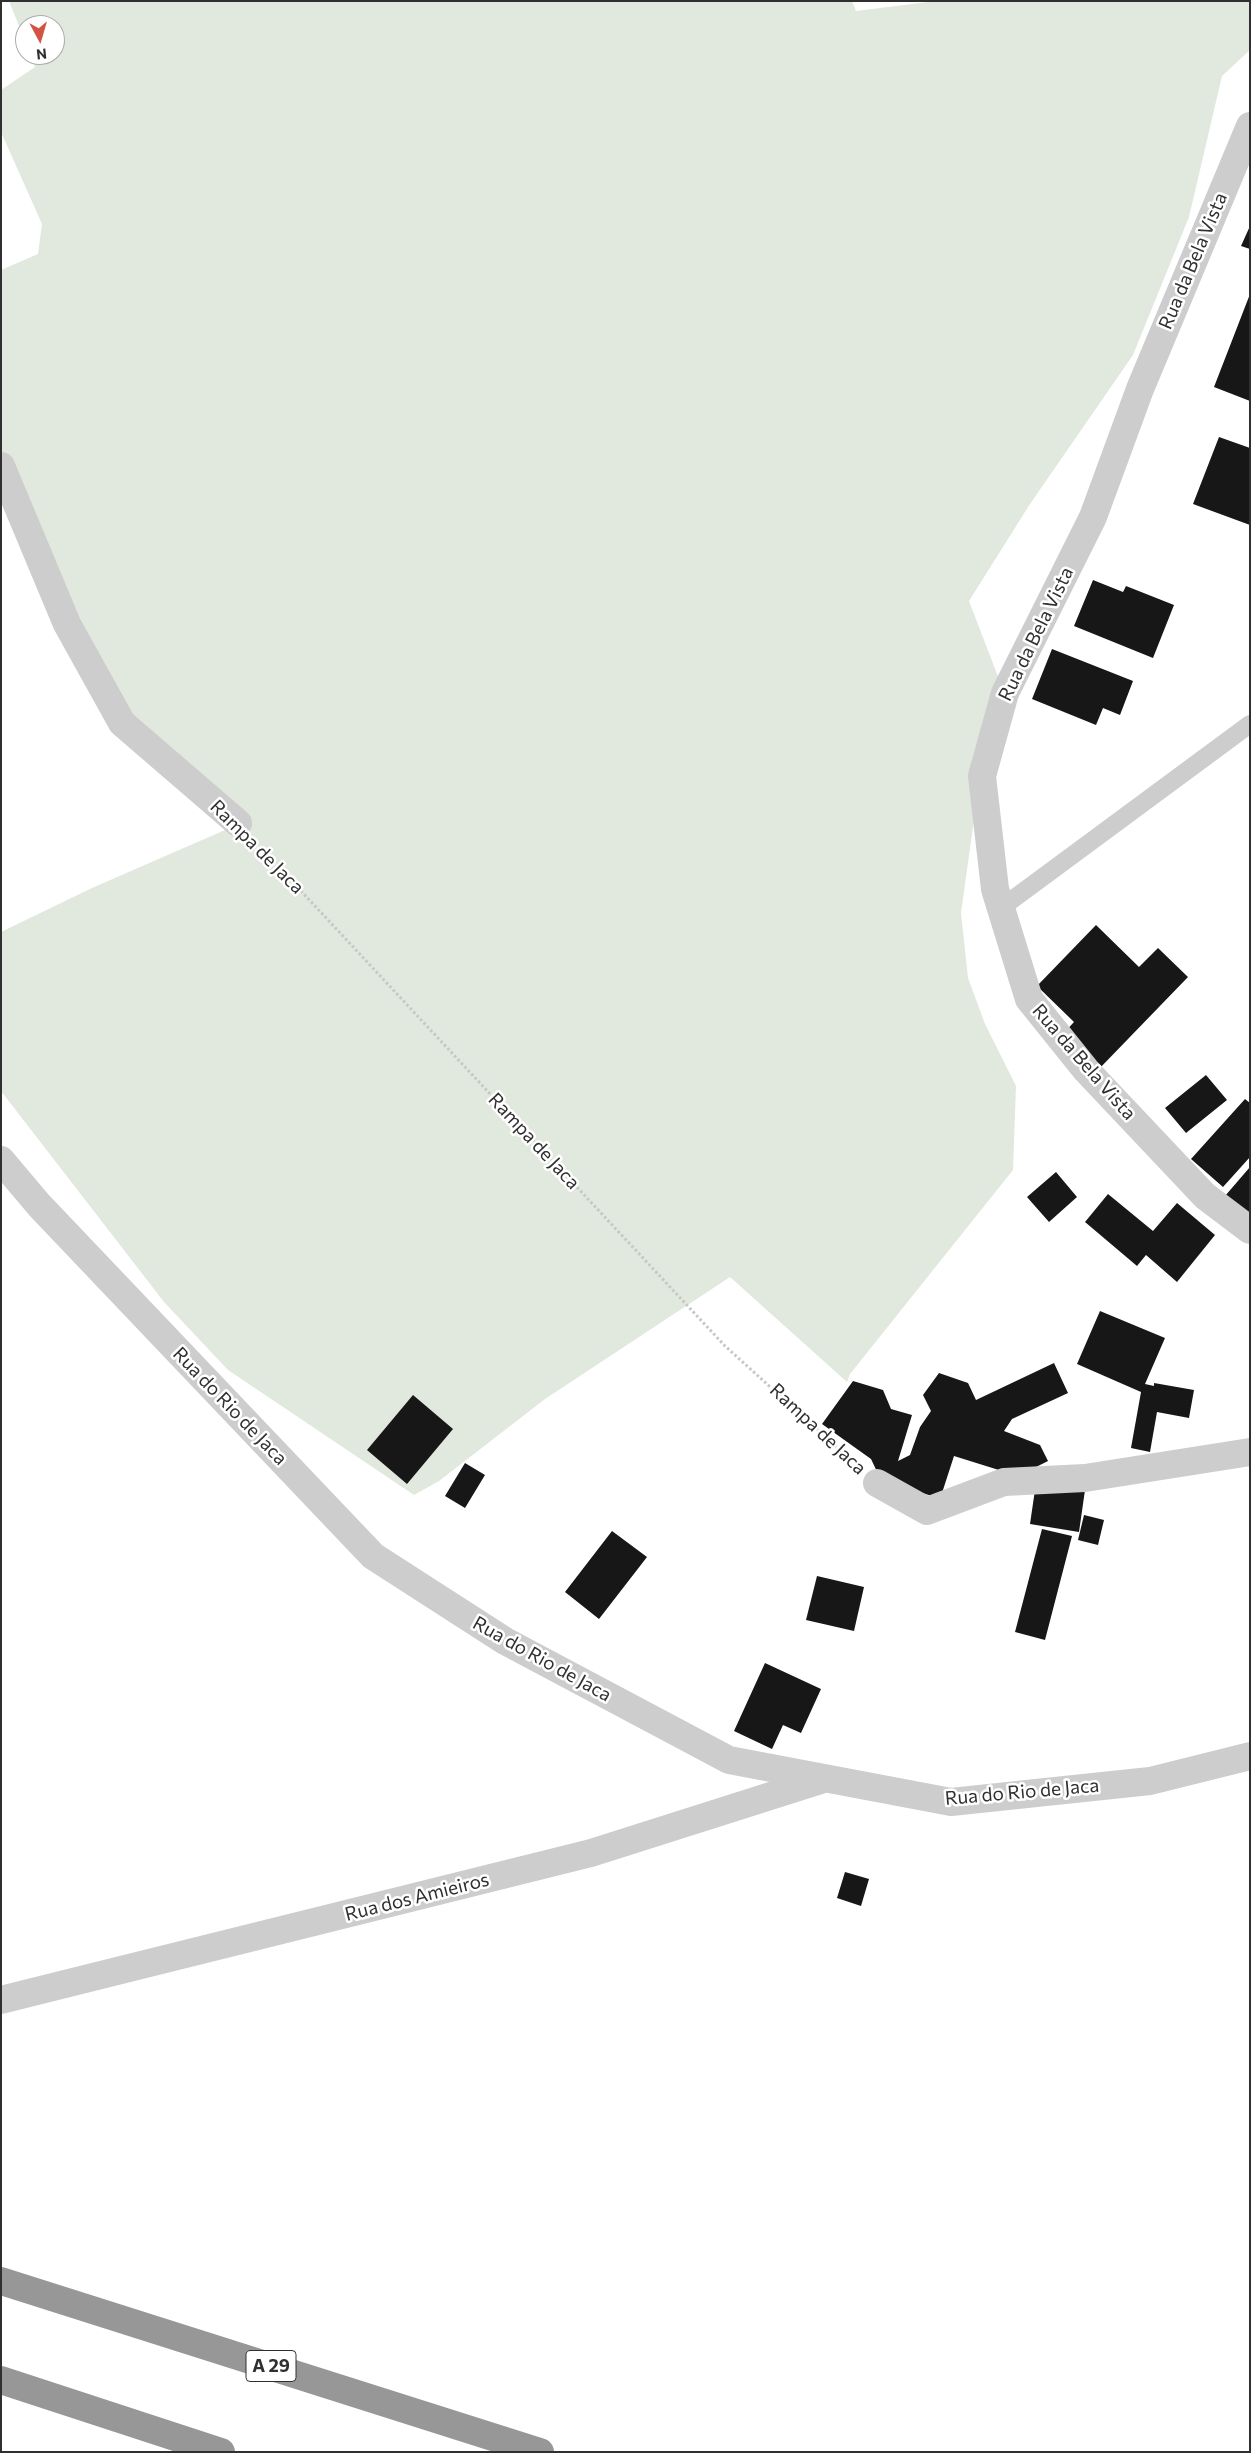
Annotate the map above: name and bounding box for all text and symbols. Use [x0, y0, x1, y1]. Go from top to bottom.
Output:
north arrow [15, 15, 65, 65]
text: N [35, 45, 48, 63]
street label: Rua da Bela Vista [1154, 189, 1232, 333]
street label: Rua da Bela Vista [994, 563, 1078, 705]
street label: Rampa de Jaca [205, 795, 309, 899]
street label: Rua da Bela Vista [1027, 999, 1141, 1125]
street label: Rampa de Jaca [484, 1088, 584, 1194]
street label: Rua do Rio de Jaca [168, 1342, 292, 1470]
street label: Rampa de Jaca [765, 1379, 871, 1479]
street label: Rua do Rio de Jaca [469, 1612, 615, 1706]
street label: Rua do Rio de Jaca [944, 1774, 1100, 1810]
street label: Rua dos Amieiros [343, 1868, 491, 1926]
road number: A 29 [246, 2350, 296, 2382]

